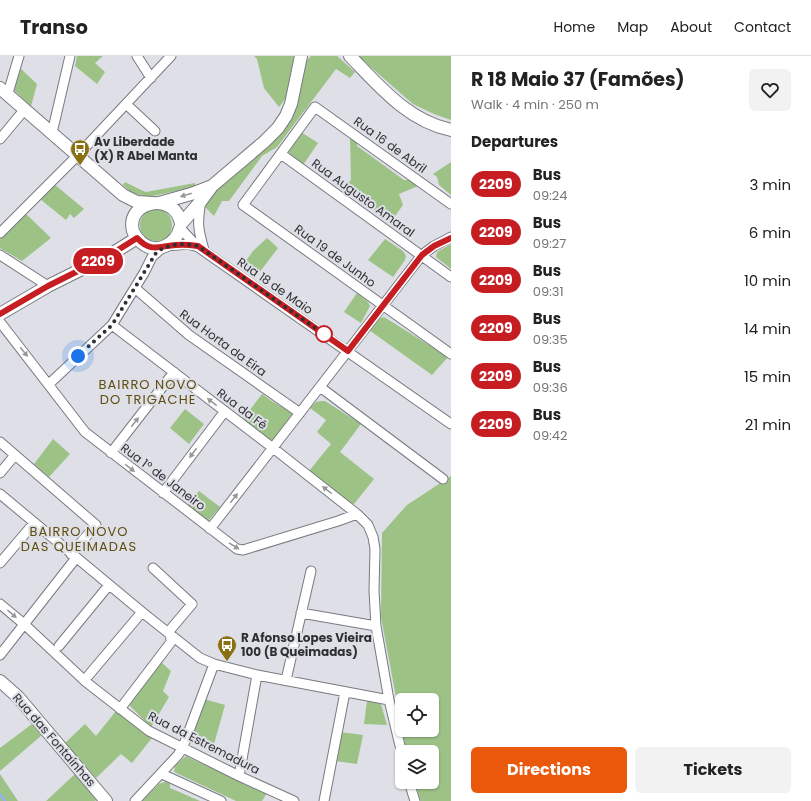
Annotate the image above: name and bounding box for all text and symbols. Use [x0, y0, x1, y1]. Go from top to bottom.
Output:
text: Transo [20, 14, 88, 41]
text: Home [553, 17, 595, 37]
text: Map [617, 17, 648, 37]
text: About [670, 17, 712, 37]
text: Contact [734, 17, 791, 37]
text: R 18 Maio 37 (Famões) [471, 66, 685, 93]
button: heart [749, 69, 791, 111]
text: Walk · 4 min · 250 m [471, 95, 599, 114]
street label: Rua 16 de Abril [350, 112, 430, 177]
text: Departures [471, 131, 558, 152]
place label: Av Liberdade (X) R Abel Manta [94, 133, 198, 164]
bus stop icon: Av Liberdade (X) R Abel Manta [69, 138, 91, 166]
street label: Rua Augusto Amaral [308, 154, 418, 241]
text: Bus [533, 164, 561, 185]
text: 2209 [479, 174, 513, 194]
text: 3 min [749, 174, 791, 195]
text: 09:24 [533, 186, 568, 205]
one-way arrow [180, 192, 192, 198]
text: Bus [533, 212, 561, 233]
street label: Rua 19 de Junho [291, 220, 380, 291]
text: 2209 [479, 222, 513, 242]
text: 6 min [749, 222, 791, 243]
text: 09:27 [533, 234, 566, 253]
line badge: 2209 [70, 248, 126, 274]
text: 2209 [81, 251, 115, 271]
street label: Rua 18 de Maio [234, 253, 317, 318]
text: Bus [533, 260, 561, 281]
text: 2209 [479, 270, 513, 290]
text: 10 min [744, 270, 791, 291]
text: 09:31 [533, 282, 564, 301]
street label: Rua Horta da Eira [176, 305, 270, 380]
text: Bus [533, 308, 561, 329]
text: 2209 [479, 318, 513, 338]
text: 14 min [744, 318, 791, 339]
unlabelled marker [315, 325, 333, 343]
text: 09:35 [533, 330, 568, 349]
your location [68, 346, 88, 366]
one-way arrow [20, 347, 28, 358]
text: Bus [533, 356, 561, 377]
text: 2209 [479, 366, 513, 386]
text: 15 min [744, 366, 791, 387]
district label: BAIRRO NOVO DO TRIGACHE [99, 375, 197, 409]
text: 09:36 [533, 378, 568, 397]
street label: Rua da Fé [214, 384, 271, 433]
one-way arrow [207, 397, 218, 406]
text: Bus [533, 404, 561, 425]
text: 2209 [479, 414, 513, 434]
text: 21 min [745, 414, 791, 435]
one-way arrow [130, 417, 139, 428]
text: 09:42 [533, 426, 568, 445]
street label: Rua 1º de Janeiro [117, 439, 209, 514]
one-way arrow [189, 448, 197, 459]
one-way arrow [125, 463, 136, 472]
one-way arrow [321, 485, 332, 494]
one-way arrow [230, 492, 239, 503]
district label: BAIRRO NOVO DAS QUEIMADAS [21, 522, 137, 556]
one-way arrow [228, 542, 240, 549]
one-way arrow [7, 610, 17, 619]
place label: R Afonso Lopes Vieira 100 (B Queimadas) [241, 629, 372, 660]
bus stop icon: R Afonso Lopes Vieira 100 (B Queimadas) [216, 634, 238, 662]
street label: Rua das Fontaínhas [9, 689, 100, 790]
map controls [395, 693, 439, 789]
button: locate [395, 693, 439, 737]
street label: Rua da Estremadura [145, 707, 263, 778]
button: layers [395, 745, 439, 789]
button: Directions [471, 747, 627, 793]
button: Tickets [635, 747, 791, 793]

